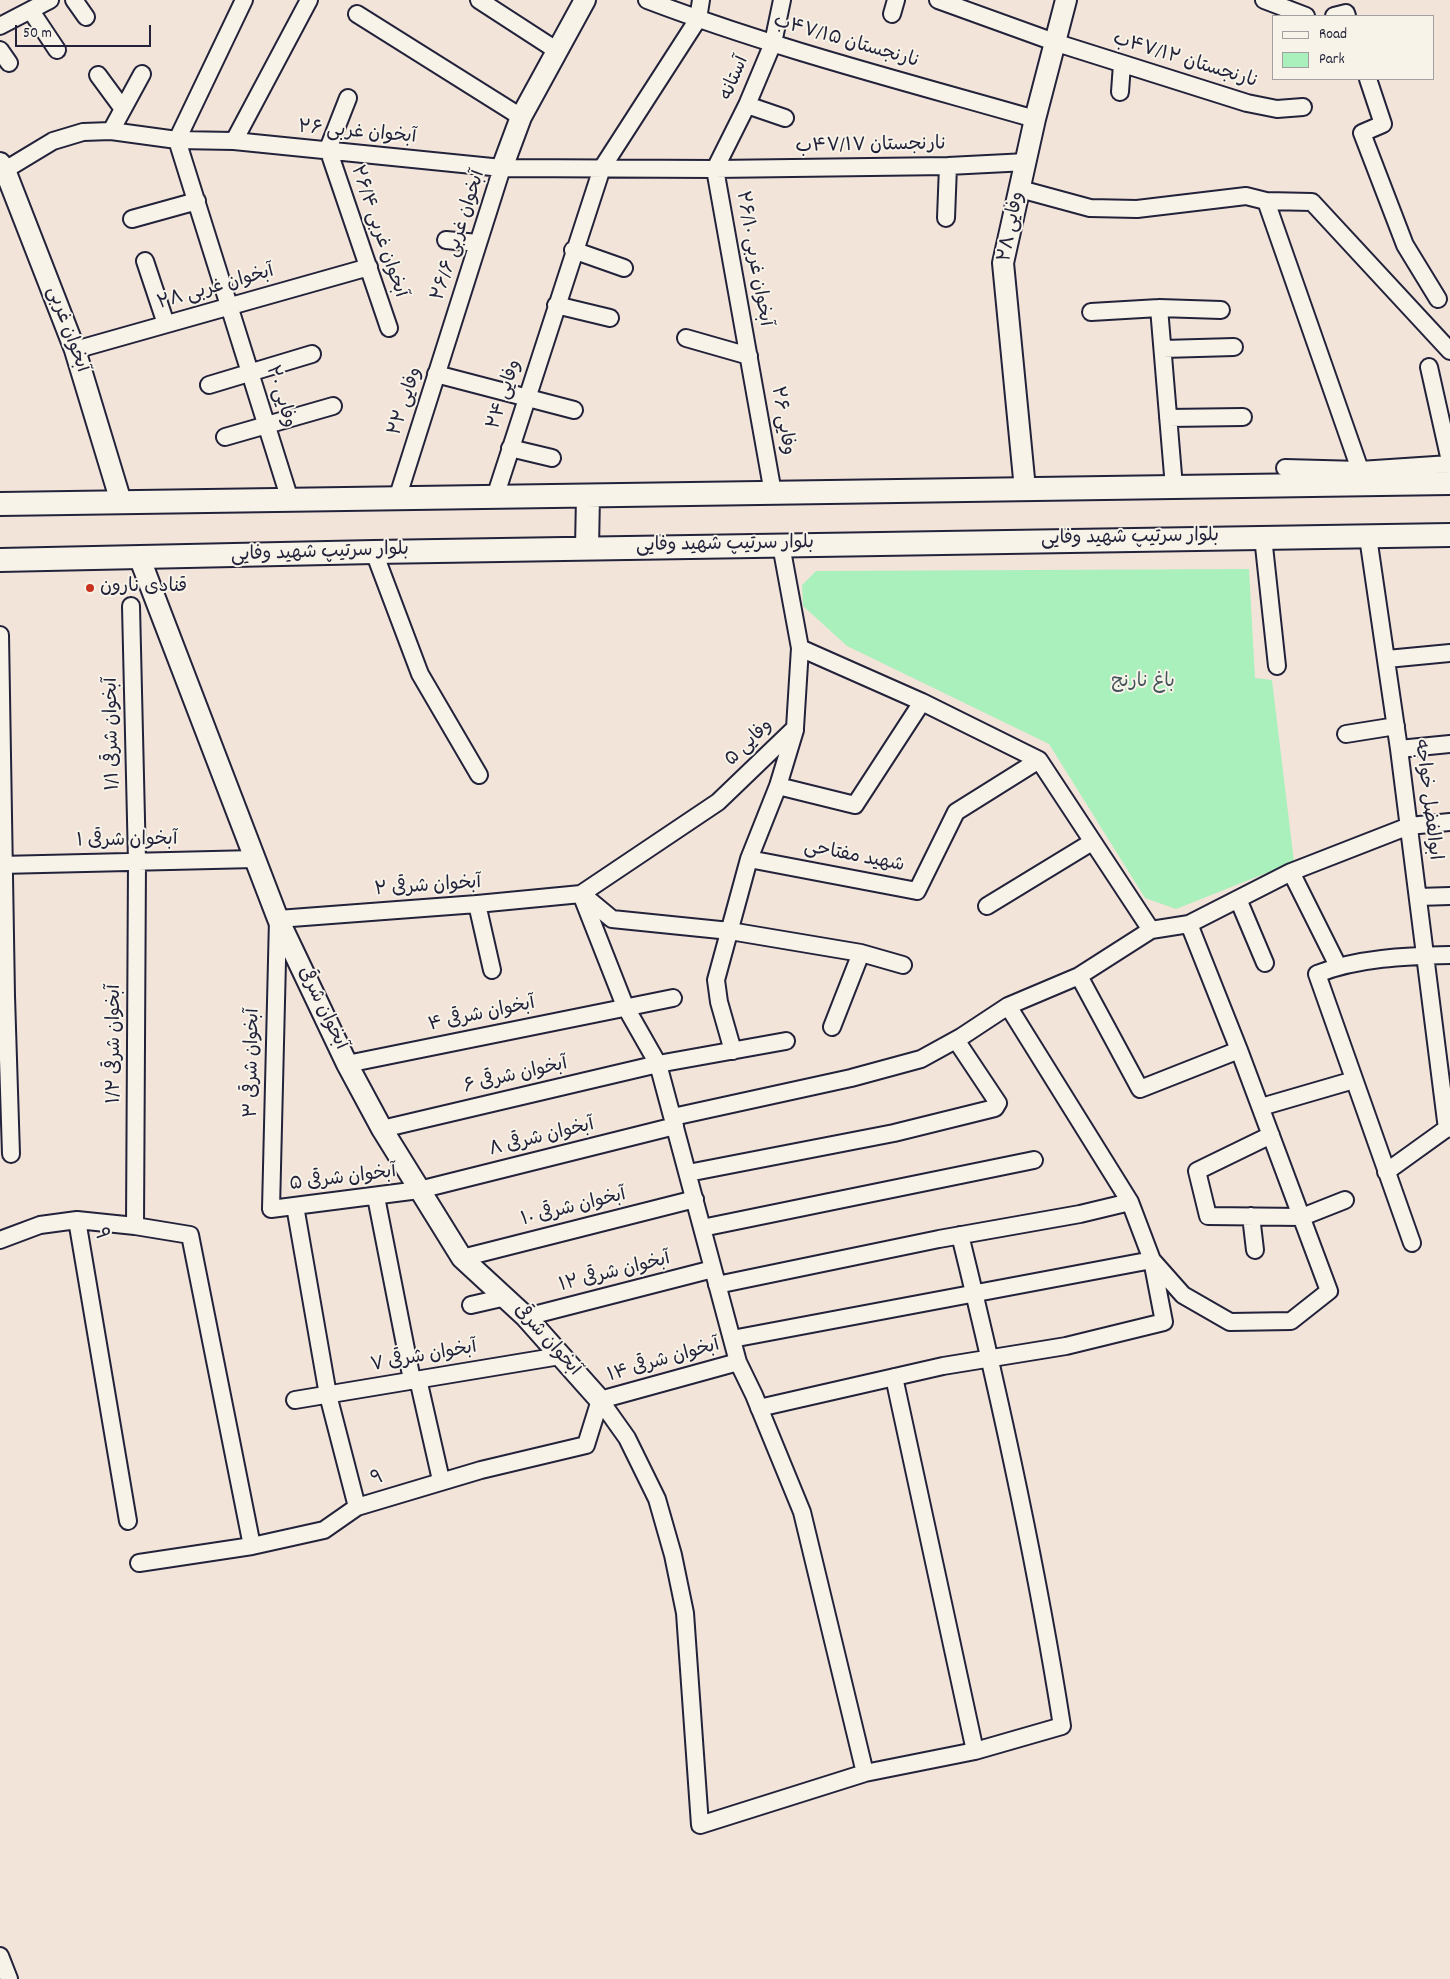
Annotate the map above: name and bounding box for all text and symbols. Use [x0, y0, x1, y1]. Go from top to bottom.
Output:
street label: نارنجستان ۴۷/۱۵ب [770, 11, 922, 75]
scale bar [18, 15, 154, 47]
legend [1272, 15, 1435, 80]
text: 50 m [23, 23, 52, 45]
text: Road [1319, 24, 1347, 46]
street label: نارنجستان ۴۷/۱۲ب [1110, 29, 1260, 95]
text: Park [1319, 49, 1345, 71]
street label: آستانه [716, 53, 756, 105]
street label: آبخوان غربی ۲۶ [297, 117, 417, 151]
street label: نارنجستان ۴۷/۱۷ب [795, 134, 947, 160]
street label: آبخوان غربی ۲۶/۴ [344, 163, 410, 301]
street label: آبخوان غربی ۲۶/۶ [428, 168, 492, 304]
street label: آبخوان غربی ۲۶/۱۰ [729, 190, 775, 328]
street label: وفایی ۲۸ [995, 190, 1031, 264]
street label: آبخوان غربی ۲۸ [155, 261, 277, 317]
street label: آبخوان غربی [40, 284, 92, 376]
street label: وفایی ۲۴ [484, 357, 528, 433]
street label: وفایی ۲۰ [259, 363, 299, 431]
street label: وفایی ۲۲ [385, 365, 429, 439]
street label: وفایی ۲۶ [764, 385, 798, 457]
street label: بلوار سرتیپ شهید وفایی [1041, 526, 1219, 552]
street label: بلوار سرتیپ شهید وفایی [636, 533, 814, 559]
street label: بلوار سرتیپ شهید وفایی [231, 539, 409, 569]
place label: قنادی نارون [100, 577, 187, 599]
marker: قنادی نارون [84, 582, 96, 594]
park label: باغ نارنج [1111, 672, 1175, 694]
street label: آبخوان شرقی ۱/۱ [102, 677, 126, 791]
street label: وفایی ۵ [721, 716, 779, 772]
street label: ابوالفضل خواجه [1407, 738, 1445, 862]
street label: آبخوان شرقی ۱ [76, 830, 178, 854]
street label: شهید مفتاحی [802, 837, 906, 879]
street label: آبخوان شرقی ۲ [374, 873, 482, 903]
street label: آبخوان شرقی [291, 964, 351, 1054]
street label: آبخوان شرقی ۱/۲ [105, 984, 127, 1104]
street label: آبخوان شرقی ۴ [427, 994, 537, 1038]
street label: آبخوان شرقی ۳ [242, 1008, 266, 1118]
street label: آبخوان شرقی ۶ [462, 1054, 570, 1100]
street label: آبخوان شرقی ۸ [487, 1115, 597, 1163]
street label: آبخوان شرقی ۵ [288, 1162, 398, 1198]
street label: آبخوان شرقی ۱۰ [519, 1185, 629, 1233]
street label: ۹ [87, 1226, 111, 1242]
street label: آبخوان شرقی ۱۲ [557, 1249, 673, 1299]
street label: آبخوان شرقی [507, 1300, 585, 1382]
street label: آبخوان شرقی ۱۴ [605, 1335, 723, 1389]
street label: آبخوان شرقی ۷ [369, 1337, 479, 1379]
street label: ۹ [369, 1467, 387, 1493]

